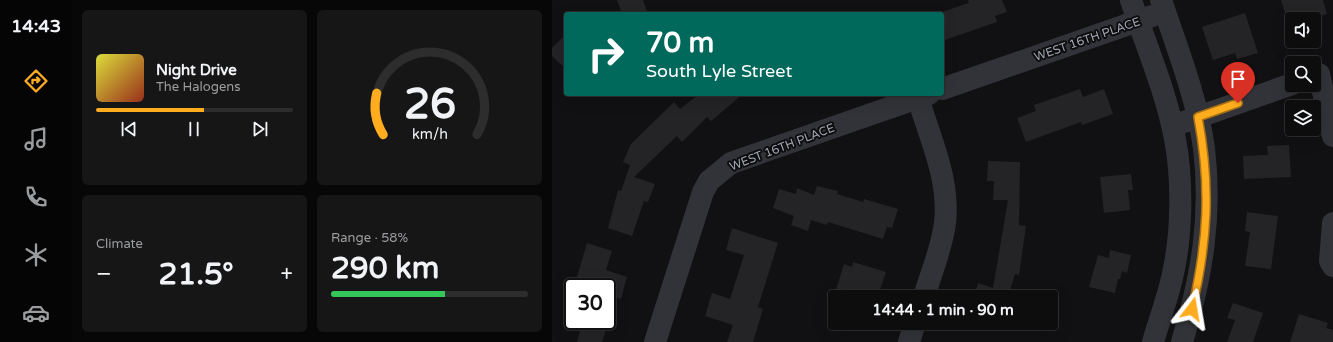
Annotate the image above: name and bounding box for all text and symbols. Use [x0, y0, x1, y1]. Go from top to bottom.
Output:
map controls [1285, 12, 1321, 136]
button: sound [1285, 12, 1321, 48]
street label: WEST 16TH PLACE [1032, 14, 1142, 64]
text: 14:43 [11, 15, 61, 37]
text: 70 m [646, 26, 714, 60]
icon: right [580, 28, 632, 80]
button: search [1285, 56, 1321, 92]
text: South Lyle Street [646, 60, 792, 82]
text: Night Drive [156, 61, 237, 79]
pin [1221, 62, 1255, 103]
icon: directions [22, 67, 50, 95]
icon: arrive [1227, 68, 1249, 90]
text: The Halogens [156, 79, 240, 95]
text: 26 [403, 80, 456, 130]
button: layers [1285, 100, 1321, 136]
icon: previous [118, 118, 140, 140]
icon: pause [183, 118, 205, 140]
icon: next [249, 118, 271, 140]
street label: WEST 16TH PLACE [728, 120, 837, 173]
icon: music [22, 125, 50, 153]
text: km/h [412, 126, 447, 143]
icon: phone [22, 183, 50, 211]
text: Range · 58% [331, 230, 408, 246]
text: Climate [96, 236, 143, 252]
icon: climate [22, 241, 50, 269]
text: 290 km [331, 250, 439, 287]
text: 21.5° [159, 256, 234, 293]
text: − [96, 261, 112, 287]
text: + [281, 261, 293, 287]
speed limit sign: 30 [564, 278, 616, 330]
position arrow [1171, 288, 1213, 330]
icon: car [22, 299, 50, 327]
text: 14:44 · 1 min · 90 m [872, 301, 1014, 319]

